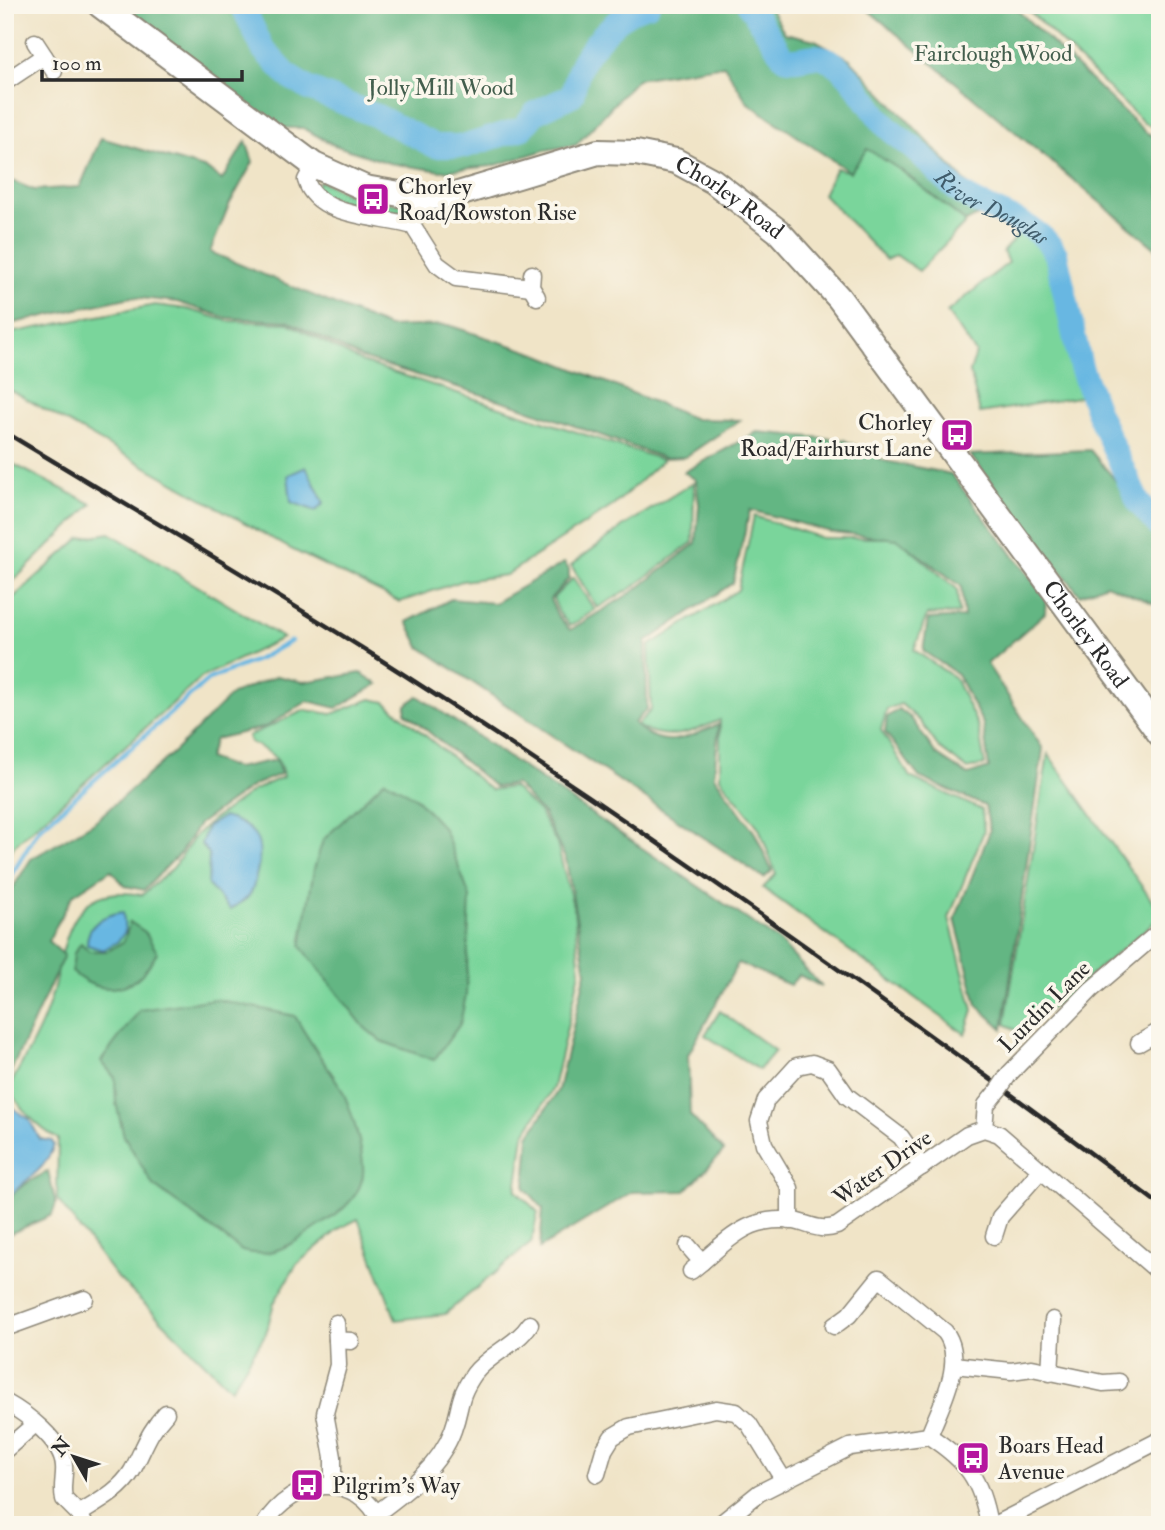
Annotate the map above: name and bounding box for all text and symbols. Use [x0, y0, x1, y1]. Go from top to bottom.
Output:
scale bar [42, 38, 242, 82]
park label: Fairclough Wood [914, 39, 1072, 68]
text: 100 m [52, 50, 102, 77]
park label: Jolly Mill Wood [367, 73, 514, 102]
street label: Chorley Road [670, 149, 790, 245]
water label: River Douglas [927, 162, 1056, 252]
place label: Chorley Road/Rowston Rise [398, 172, 577, 227]
bus stop icon: Chorley Road/Rowston Rise [354, 180, 392, 218]
place label: Chorley Road/Fairhurst Lane [740, 408, 933, 463]
bus stop icon: Chorley Road/Fairhurst Lane [938, 416, 976, 454]
street label: Chorley Road [1037, 574, 1135, 694]
street label: Lurdin Lane [992, 954, 1097, 1059]
street label: Water Drive [826, 1123, 938, 1213]
north arrow [38, 1422, 108, 1492]
place label: Boars Head Avenue [997, 1431, 1104, 1486]
text: N [46, 1432, 77, 1462]
bus stop icon: Boars Head Avenue [954, 1439, 992, 1477]
bus stop icon: Pilgrim's Way [288, 1466, 326, 1504]
place label: Pilgrim's Way [332, 1471, 461, 1500]

